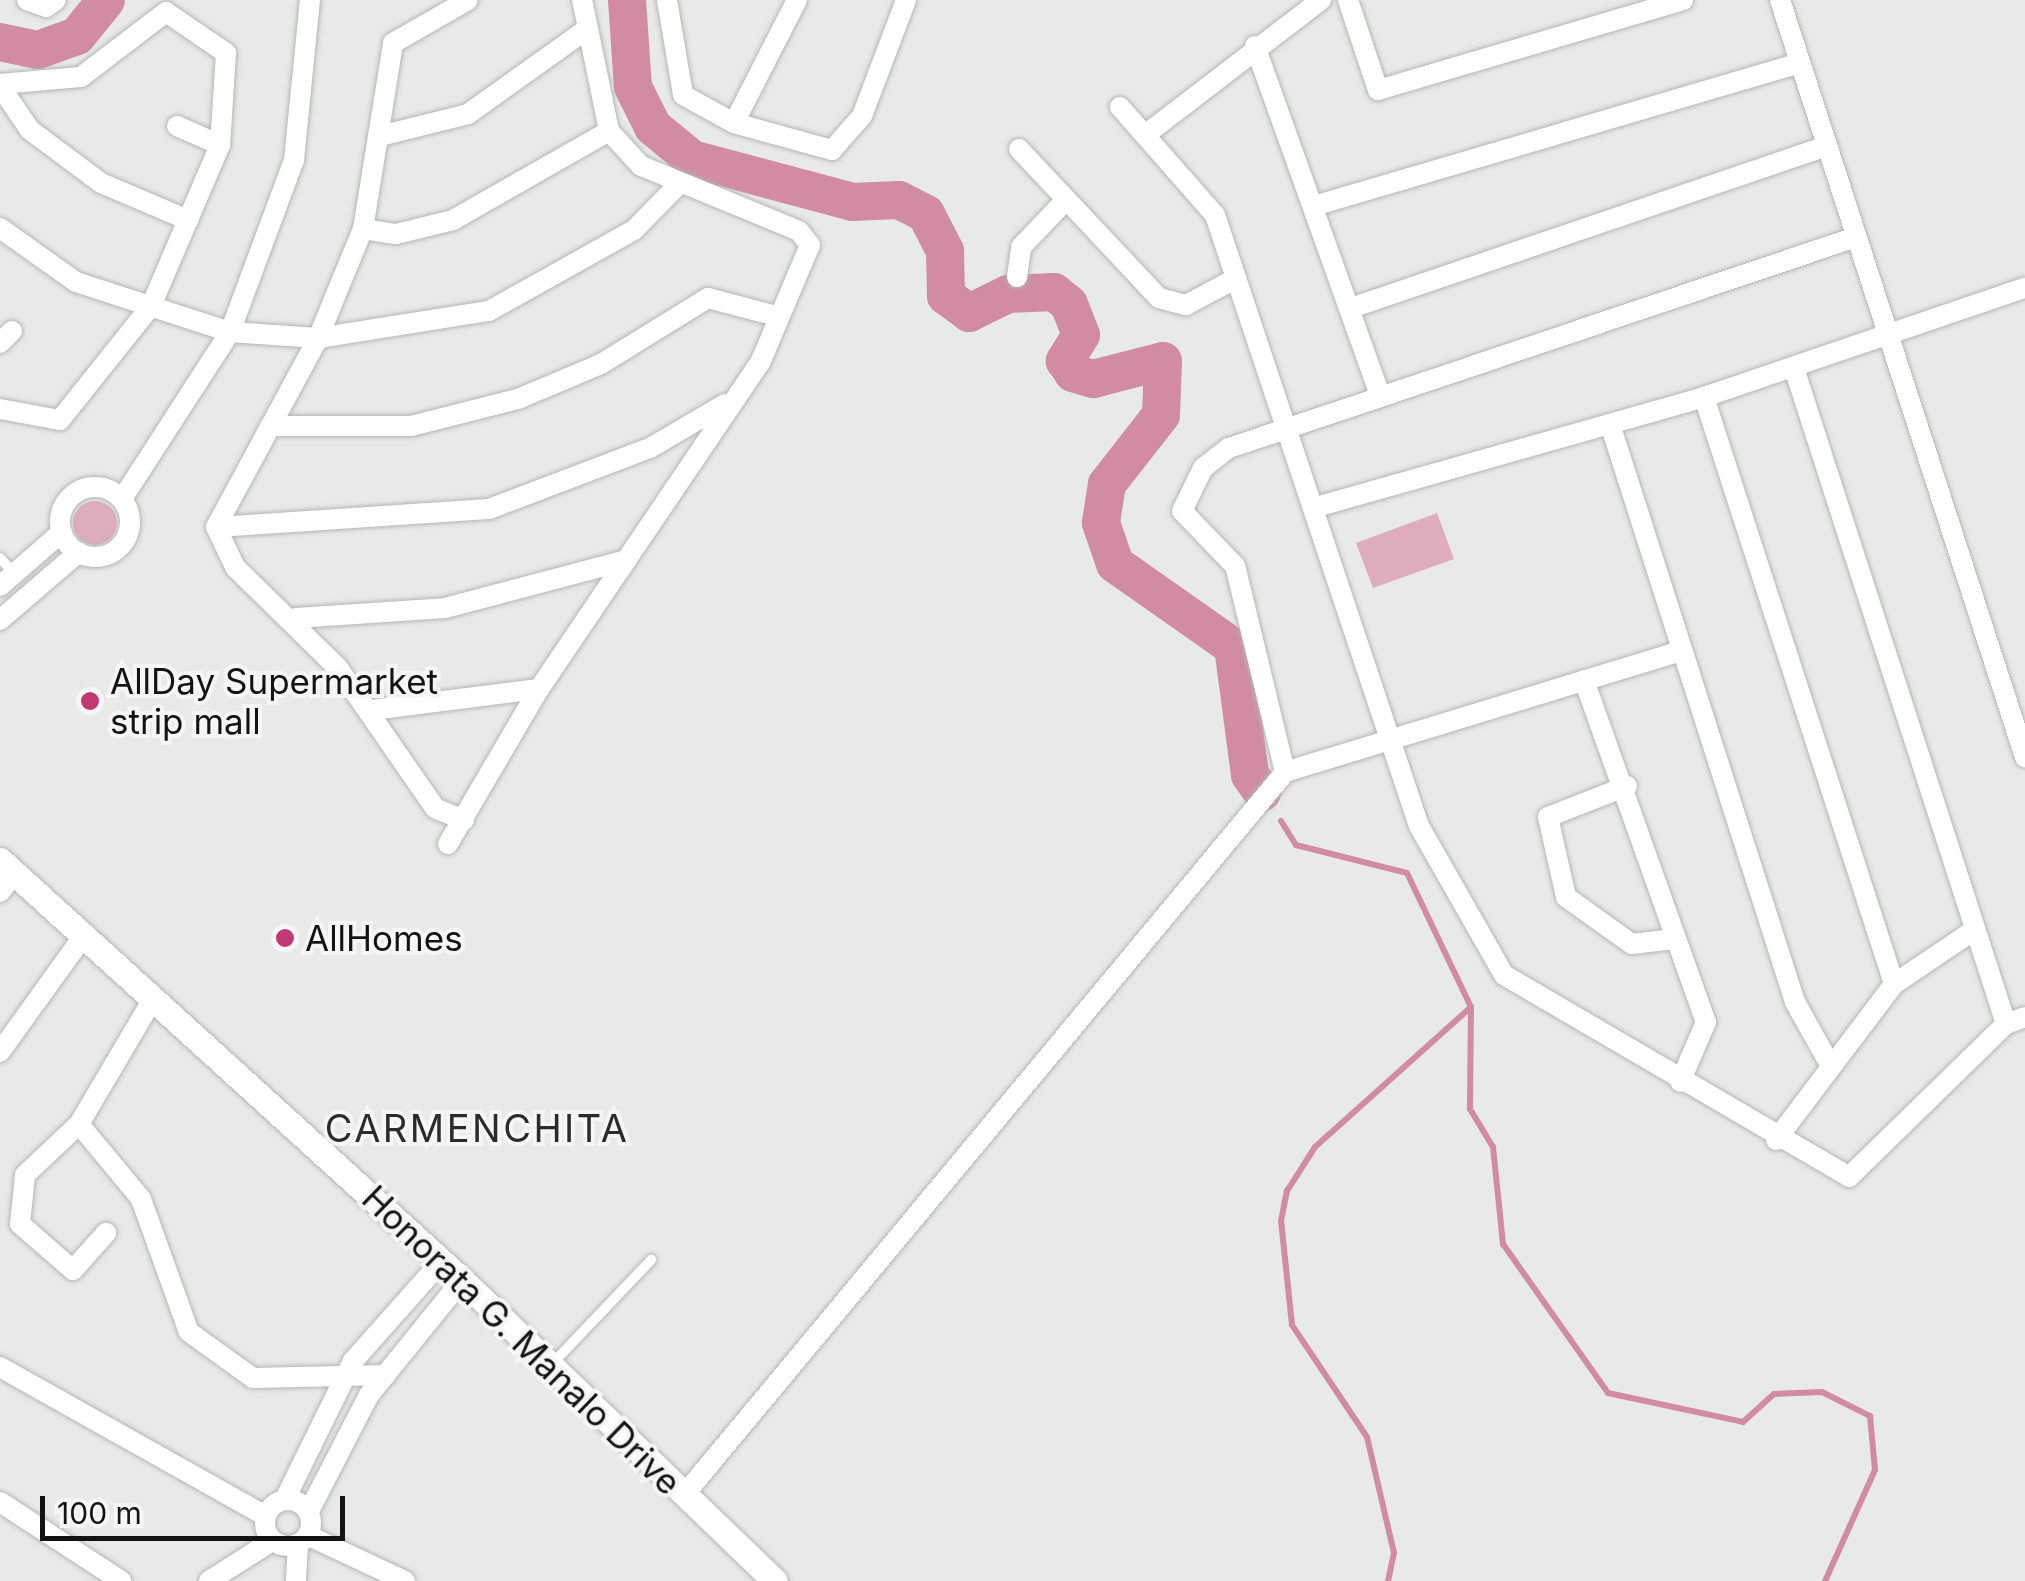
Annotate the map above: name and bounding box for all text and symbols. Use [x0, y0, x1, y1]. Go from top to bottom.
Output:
place label: AllDay Supermarket strip mall [110, 660, 438, 742]
marker: AllDay Supermarket strip mall [79, 690, 101, 712]
place label: AllHomes [305, 917, 463, 959]
marker: AllHomes [274, 927, 296, 949]
district label: CARMENCHITA [325, 1106, 629, 1152]
street label: Honorata G. Manalo Drive [354, 1177, 690, 1503]
scale bar [45, 1476, 350, 1538]
text: 100 m [57, 1495, 142, 1531]

